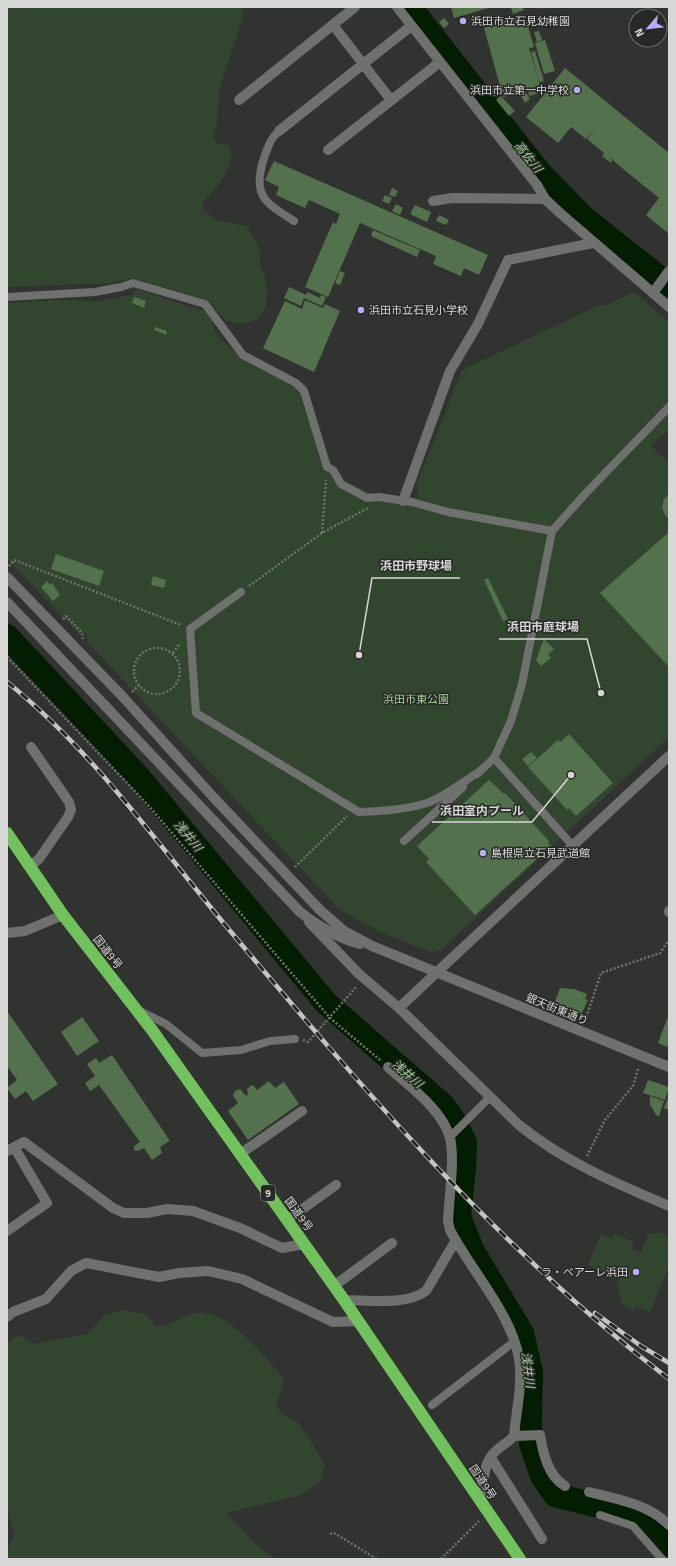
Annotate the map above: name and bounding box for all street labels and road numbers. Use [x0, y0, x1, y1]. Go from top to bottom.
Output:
street label: 国道9号 [90, 932, 126, 972]
street label: 銀天街東通り [523, 989, 591, 1029]
road number: 9 [261, 1185, 275, 1201]
street label: 国道9号 [281, 1193, 317, 1235]
street label: 国道9号 [465, 1461, 501, 1503]

